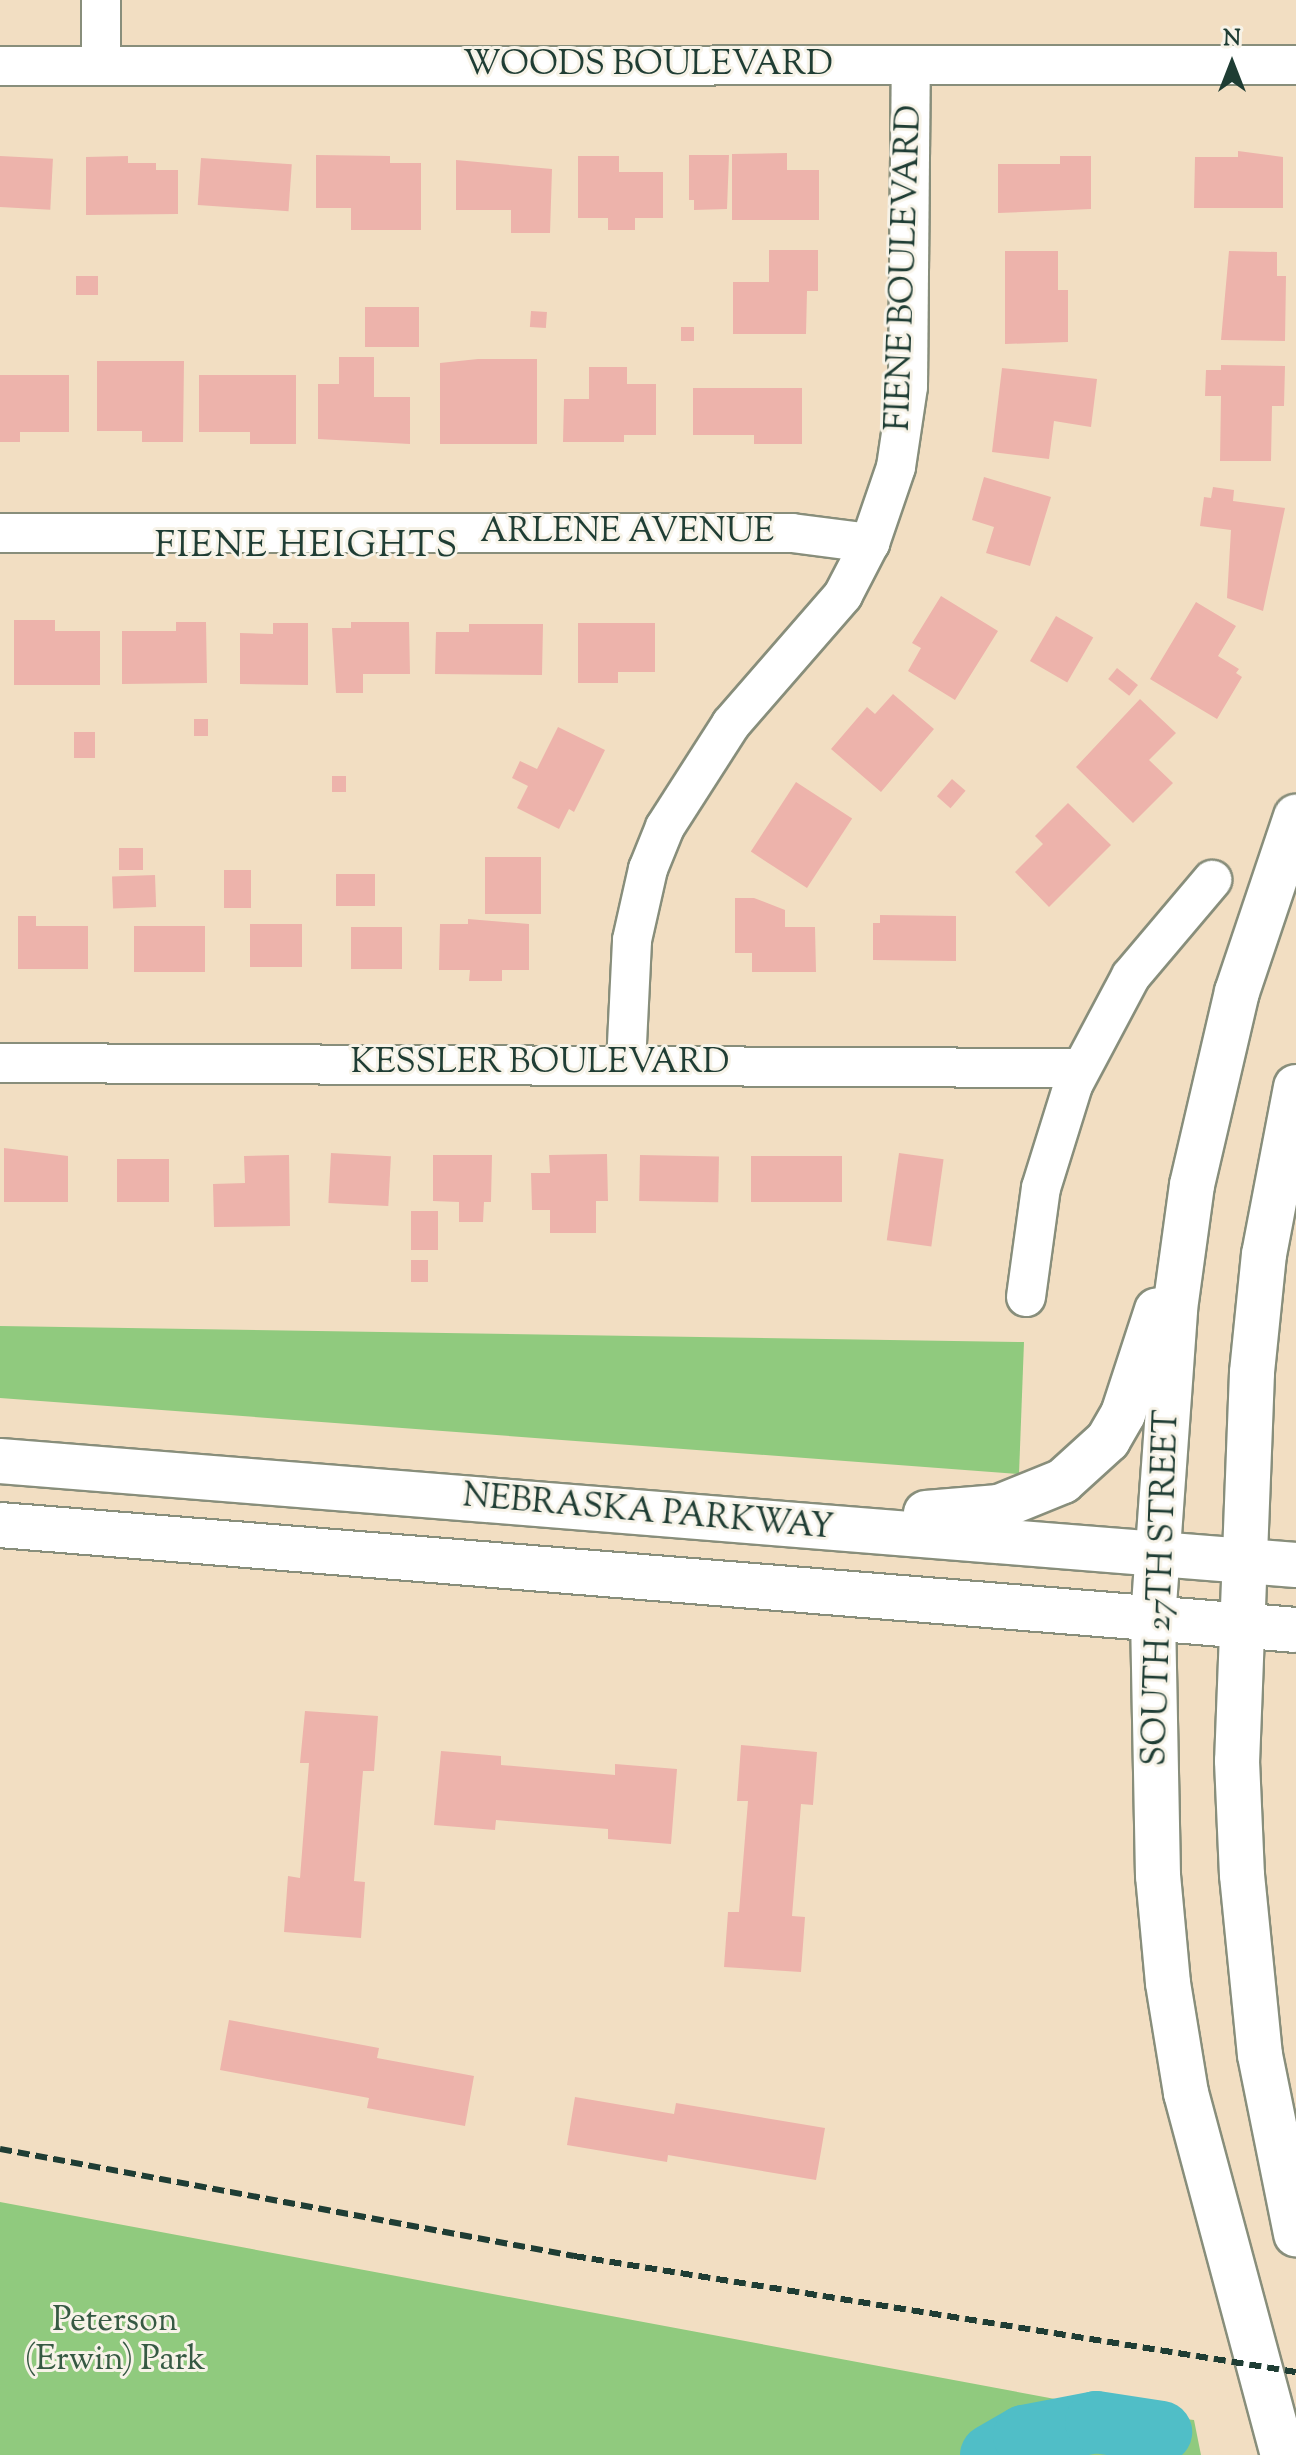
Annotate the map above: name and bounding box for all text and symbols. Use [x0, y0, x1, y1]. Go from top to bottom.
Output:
north arrow [1192, 24, 1272, 104]
text: N [1223, 24, 1241, 56]
street label: WOODS BOULEVARD [463, 46, 833, 86]
street label: FIENE BOULEVARD [879, 104, 931, 432]
street label: ARLENE AVENUE [480, 513, 774, 553]
district label: FIENE HEIGHTS [155, 526, 459, 570]
street label: KESSLER BOULEVARD [350, 1044, 730, 1084]
street label: SOUTH 27TH STREET [1135, 1409, 1189, 1767]
street label: NEBRASKA PARKWAY [461, 1476, 835, 1550]
park label: Peterson (Erwin) Park [24, 2301, 206, 2380]

